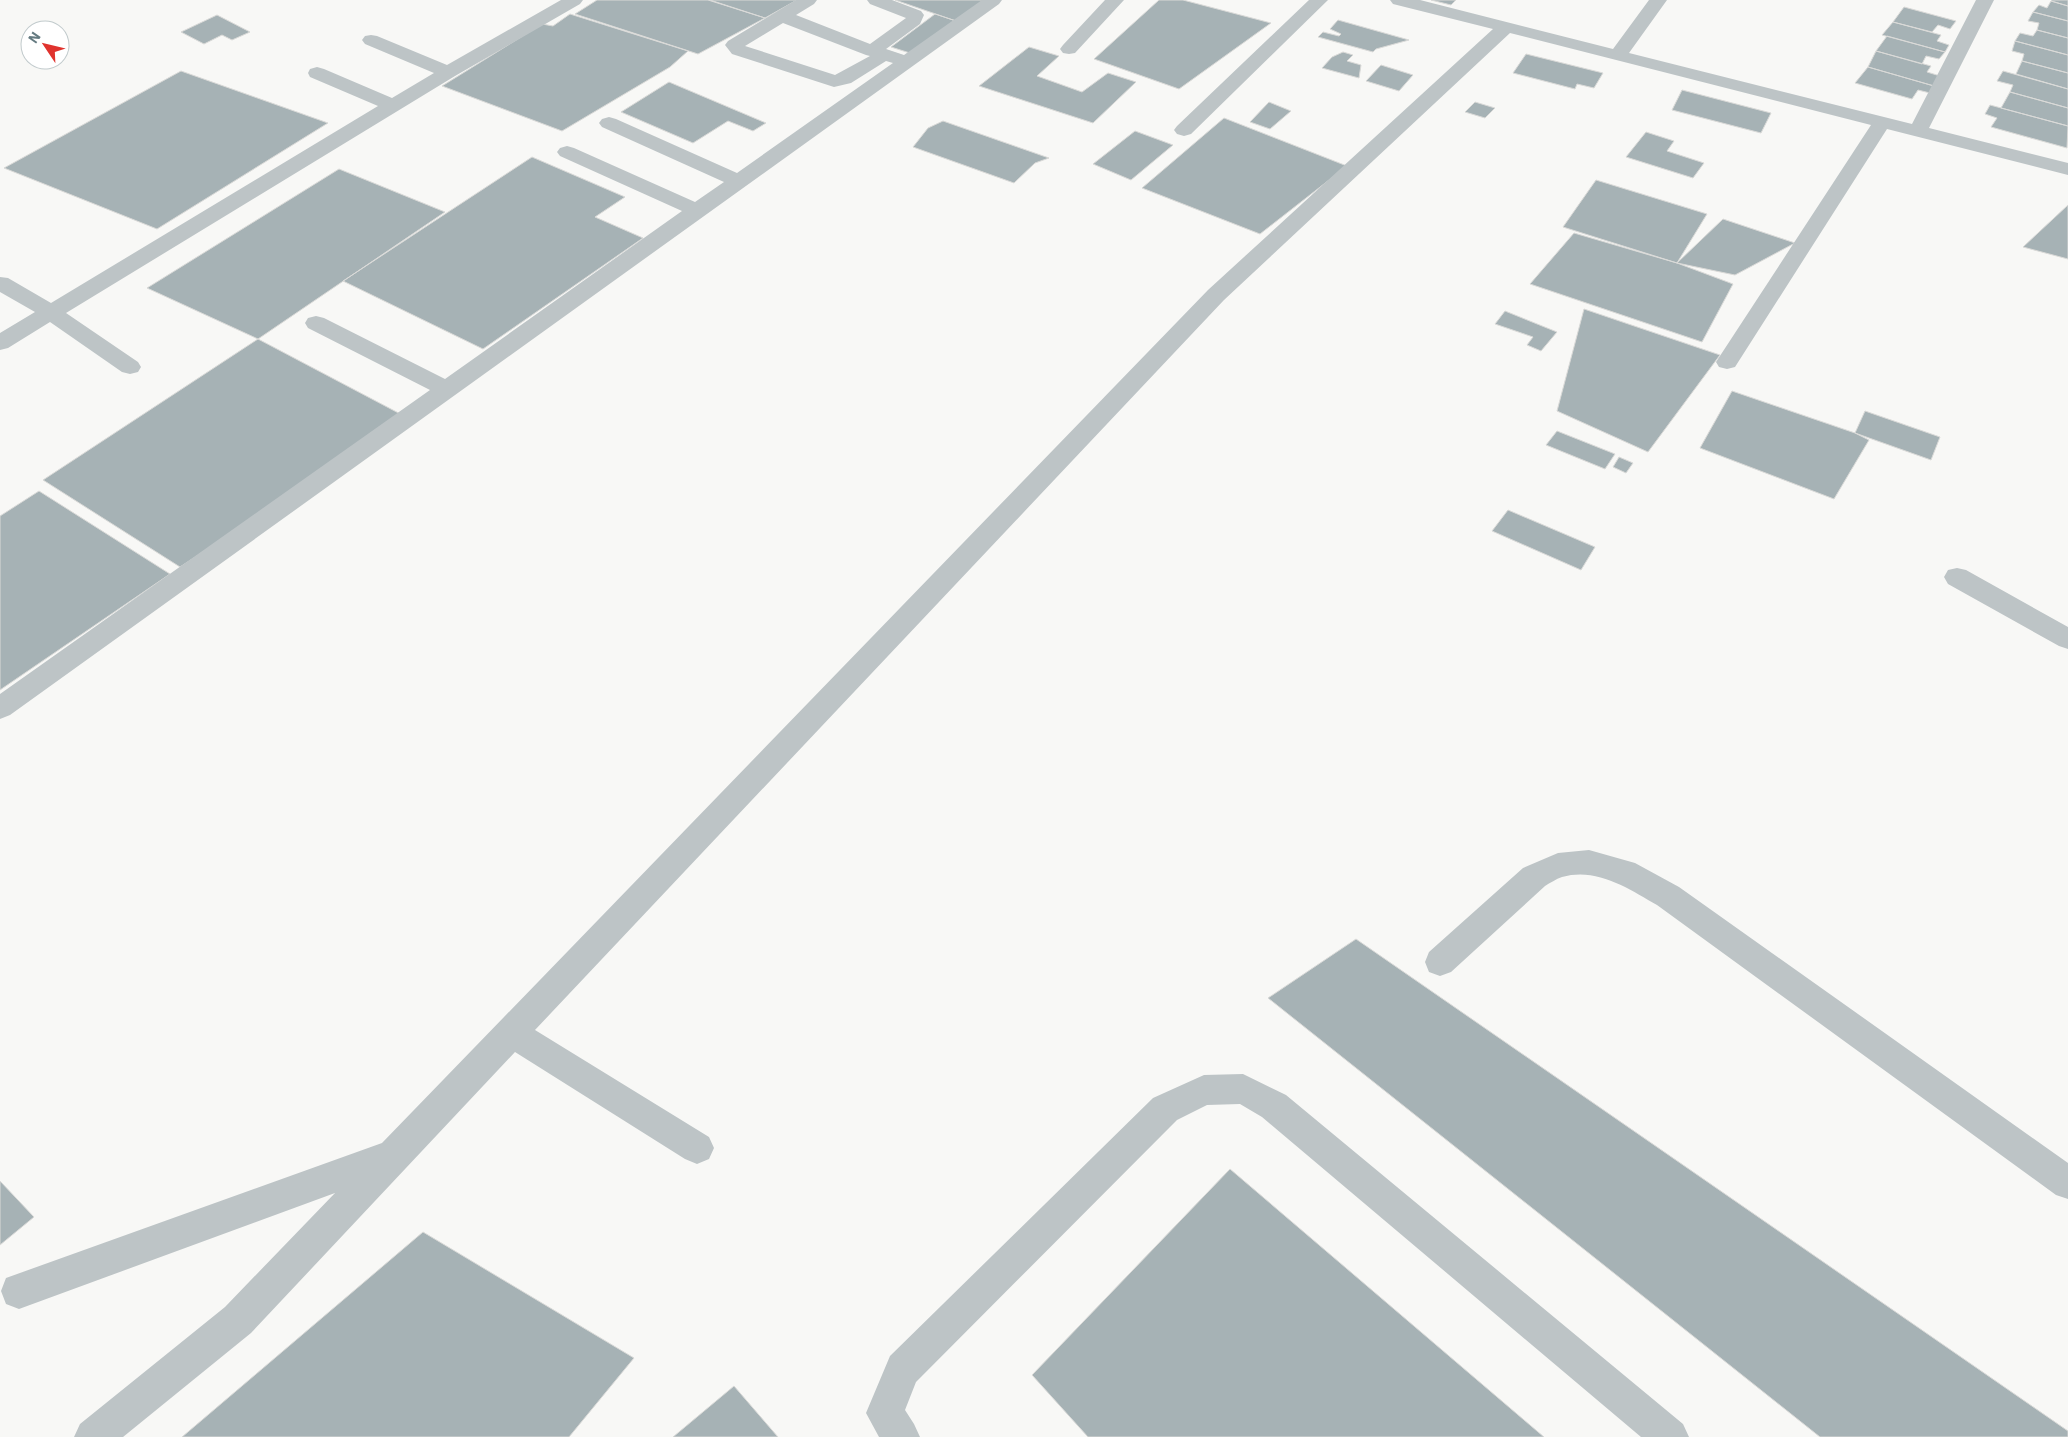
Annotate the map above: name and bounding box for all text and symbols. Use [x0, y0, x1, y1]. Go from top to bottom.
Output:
north arrow [20, 20, 70, 70]
text: N [24, 28, 45, 47]

